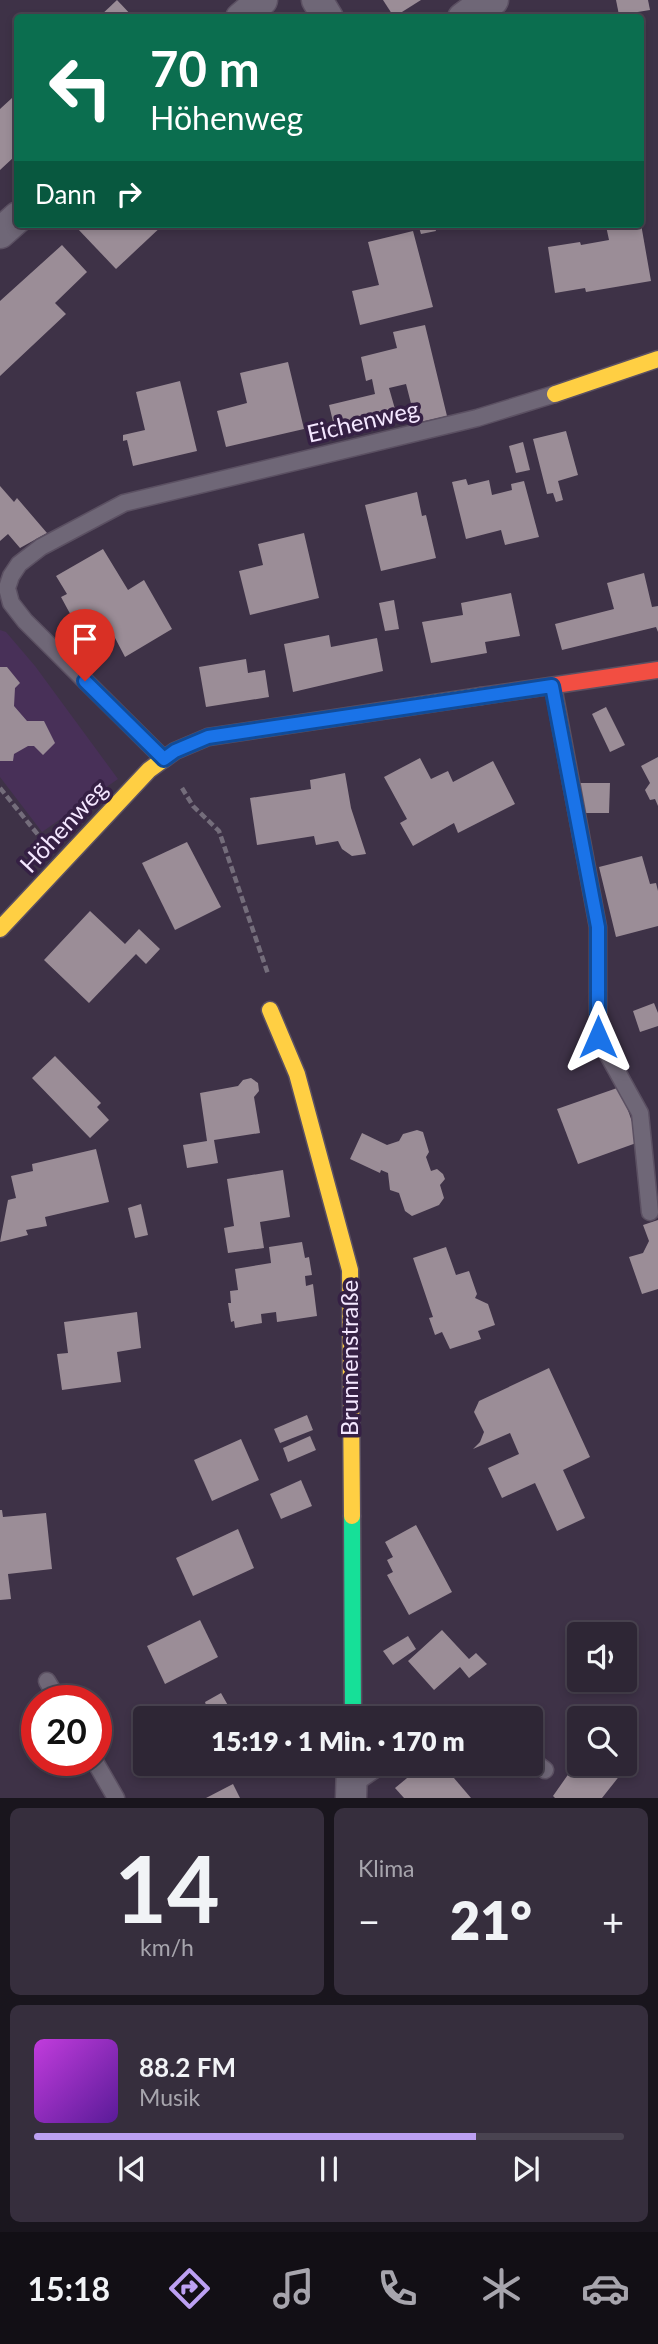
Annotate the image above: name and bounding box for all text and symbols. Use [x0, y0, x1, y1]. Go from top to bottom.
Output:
text: 70 m [150, 39, 260, 97]
icon: left [35, 42, 126, 133]
text: Höhenweg [150, 98, 303, 137]
icon: right [110, 175, 148, 213]
text: Dann [35, 178, 96, 210]
street label: Eichenweg [304, 394, 422, 448]
pin [55, 609, 115, 681]
icon: arrive [66, 620, 104, 658]
street label: Höhenweg [13, 774, 113, 878]
position arrow [561, 1000, 635, 1074]
street label: Brunnenstraße [334, 1280, 363, 1436]
map controls [567, 1622, 637, 1776]
button: sound [567, 1622, 637, 1692]
speed limit sign: 20 [21, 1685, 112, 1776]
button: search [567, 1706, 637, 1776]
text: 15:19 · 1 Min. · 170 m [211, 1725, 465, 1757]
text: 14 [114, 1833, 220, 1942]
text: Klima [358, 1854, 415, 1882]
text: 21° [450, 1889, 532, 1951]
text: − [358, 1898, 380, 1944]
text: + [602, 1898, 624, 1944]
text: km/h [140, 1933, 194, 1961]
text: 88.2 FM [139, 2051, 236, 2083]
text: Musik [139, 2083, 200, 2111]
icon: previous [113, 2150, 151, 2188]
icon: pause [310, 2150, 348, 2188]
icon: next [507, 2150, 545, 2188]
icon: directions [165, 2264, 214, 2313]
icon: music [269, 2264, 318, 2313]
icon: phone [373, 2264, 422, 2313]
icon: climate [477, 2264, 526, 2313]
icon: car [581, 2264, 630, 2313]
text: 15:18 [28, 2269, 110, 2308]

